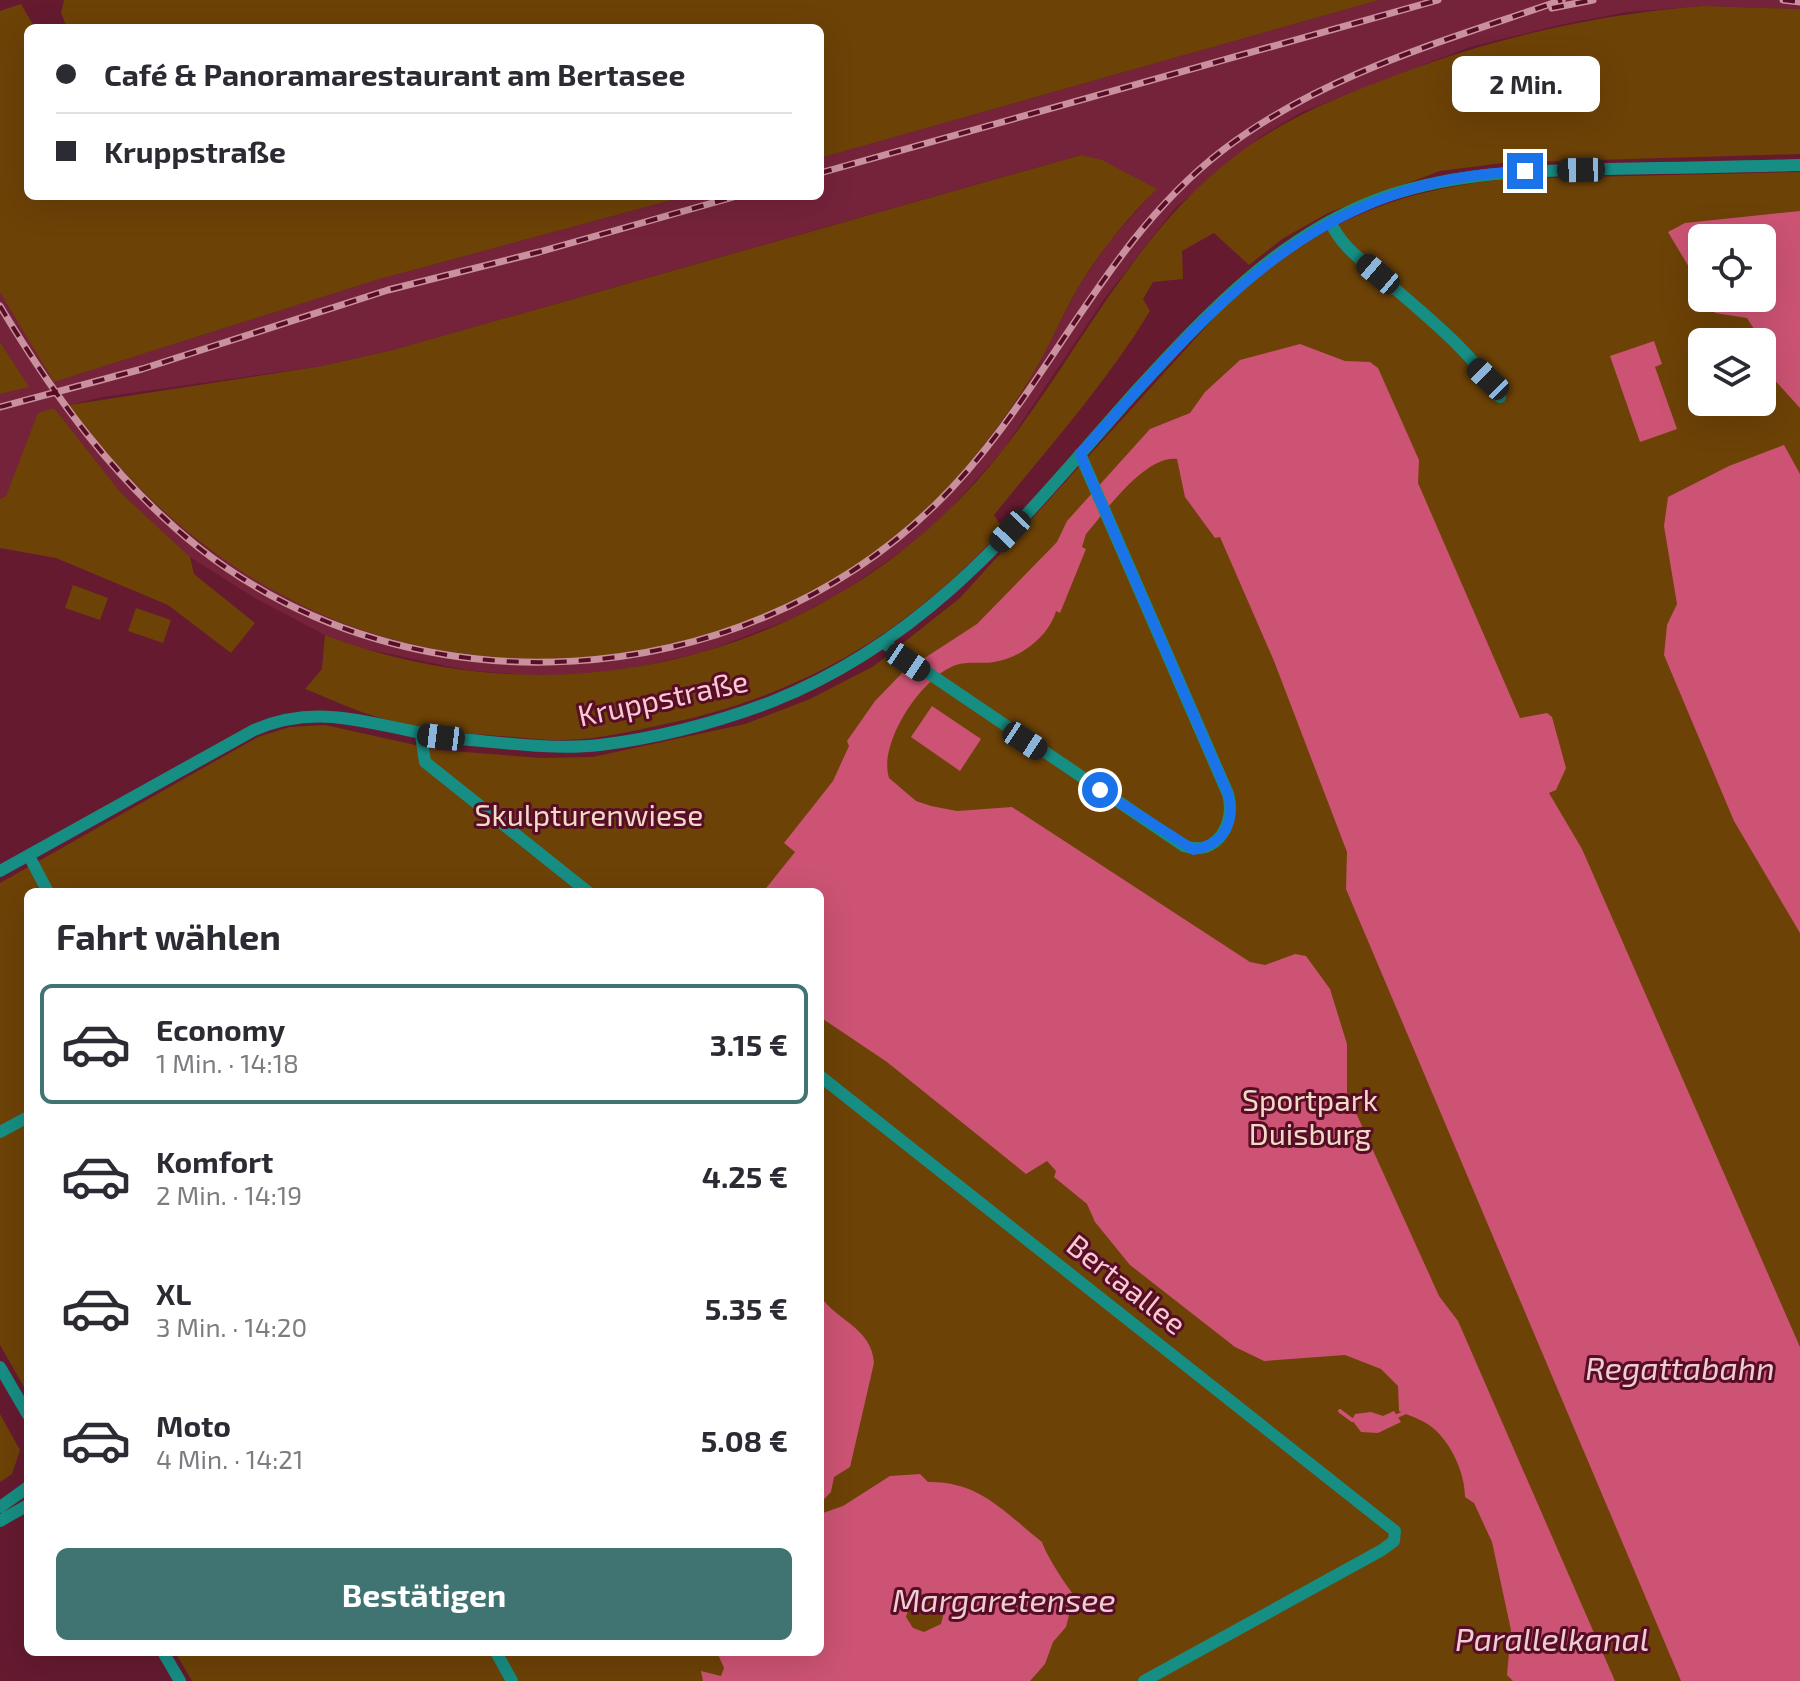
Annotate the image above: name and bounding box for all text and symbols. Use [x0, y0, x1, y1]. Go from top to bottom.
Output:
callout: 2 Min. [1451, 55, 1599, 111]
text: Café & Panoramarestaurant am Bertasee [104, 56, 685, 92]
text: 2 Min. [1489, 68, 1563, 99]
text: Kruppstraße [104, 133, 286, 169]
route end [1507, 153, 1543, 189]
car [1557, 158, 1605, 182]
map controls [1688, 224, 1776, 416]
button: locate [1688, 224, 1776, 312]
car [1352, 249, 1404, 299]
button: layers [1688, 328, 1776, 416]
car [1462, 354, 1514, 404]
car [985, 505, 1035, 557]
car [881, 639, 935, 685]
street label: Kruppstraße [574, 661, 751, 733]
car [998, 718, 1052, 764]
car [416, 722, 466, 752]
route start [1082, 772, 1118, 808]
park label: Skulpturenwiese [475, 796, 703, 832]
text: Fahrt wählen [56, 914, 281, 957]
icon: car [60, 1008, 132, 1080]
text: Economy [156, 1011, 285, 1047]
text: 3.15 € [710, 1026, 788, 1062]
text: 1 Min. · 14:18 [156, 1047, 299, 1078]
park label: Sportpark Duisburg [1242, 1081, 1378, 1151]
icon: car [60, 1140, 132, 1212]
text: Komfort [156, 1143, 273, 1179]
text: 4.25 € [702, 1158, 788, 1194]
text: 2 Min. · 14:19 [156, 1179, 302, 1210]
street label: Bertaallee [1061, 1226, 1194, 1341]
icon: car [60, 1272, 132, 1344]
text: XL [156, 1275, 191, 1311]
text: 5.35 € [705, 1290, 788, 1326]
text: 3 Min. · 14:20 [156, 1311, 307, 1342]
water label: Regattabahn [1585, 1348, 1775, 1387]
icon: car [60, 1404, 132, 1476]
text: Moto [156, 1407, 231, 1443]
text: 5.08 € [701, 1422, 788, 1458]
text: 4 Min. · 14:21 [156, 1443, 303, 1474]
button: Bestätigen [56, 1548, 792, 1640]
water label: Margaretensee [892, 1580, 1116, 1619]
water label: Parallelkanal [1455, 1619, 1649, 1657]

